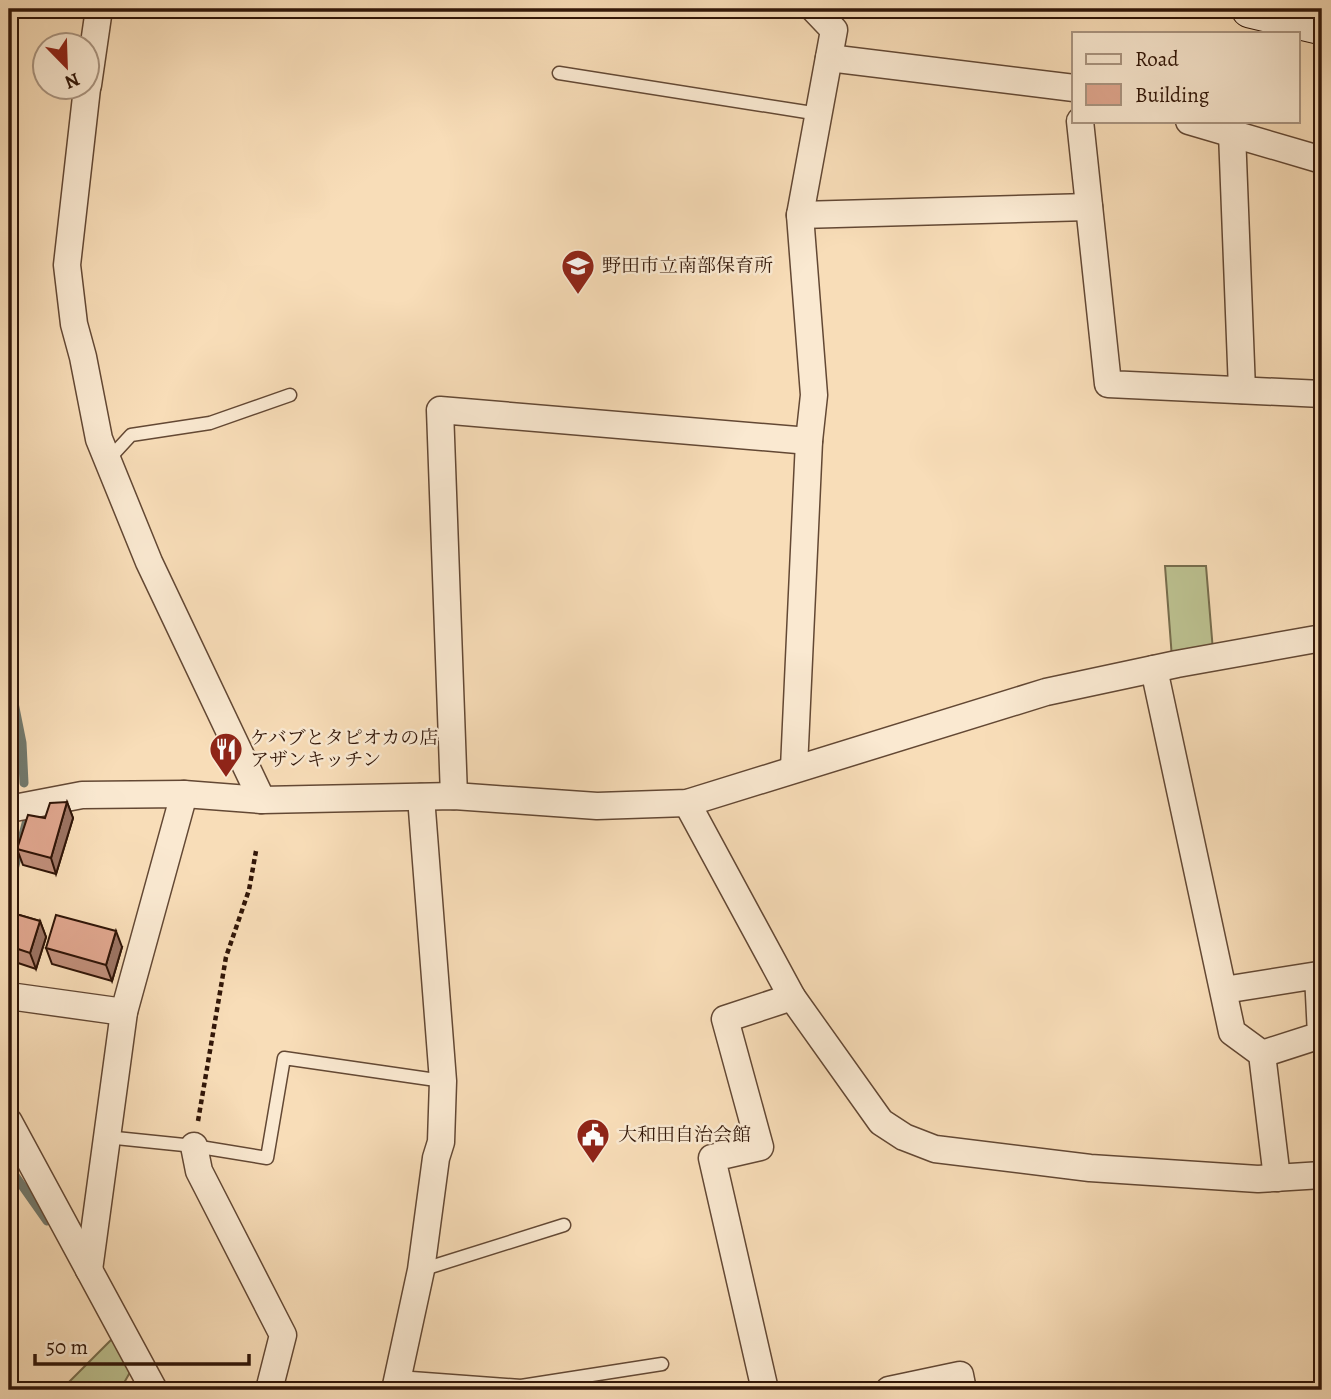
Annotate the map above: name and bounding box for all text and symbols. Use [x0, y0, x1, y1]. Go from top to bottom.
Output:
north arrow [32, 32, 102, 102]
legend [1072, 32, 1300, 122]
text: Road [1135, 45, 1179, 73]
text: N [61, 66, 84, 95]
text: Building [1135, 81, 1210, 109]
school or university icon: 野田市立南部保育所 [559, 247, 597, 296]
place label: 野田市立南部保育所 [602, 253, 773, 279]
place label: ケバブとタピオカの店 アザンキッチン [250, 725, 438, 773]
restaurant icon: ケバブとタピオカの店 アザンキッチン [207, 730, 245, 779]
public building icon: 大和田自治会館 [574, 1116, 612, 1165]
place label: 大和田自治会館 [618, 1122, 751, 1148]
scale bar [35, 1322, 248, 1366]
text: 50 m [46, 1333, 88, 1361]

